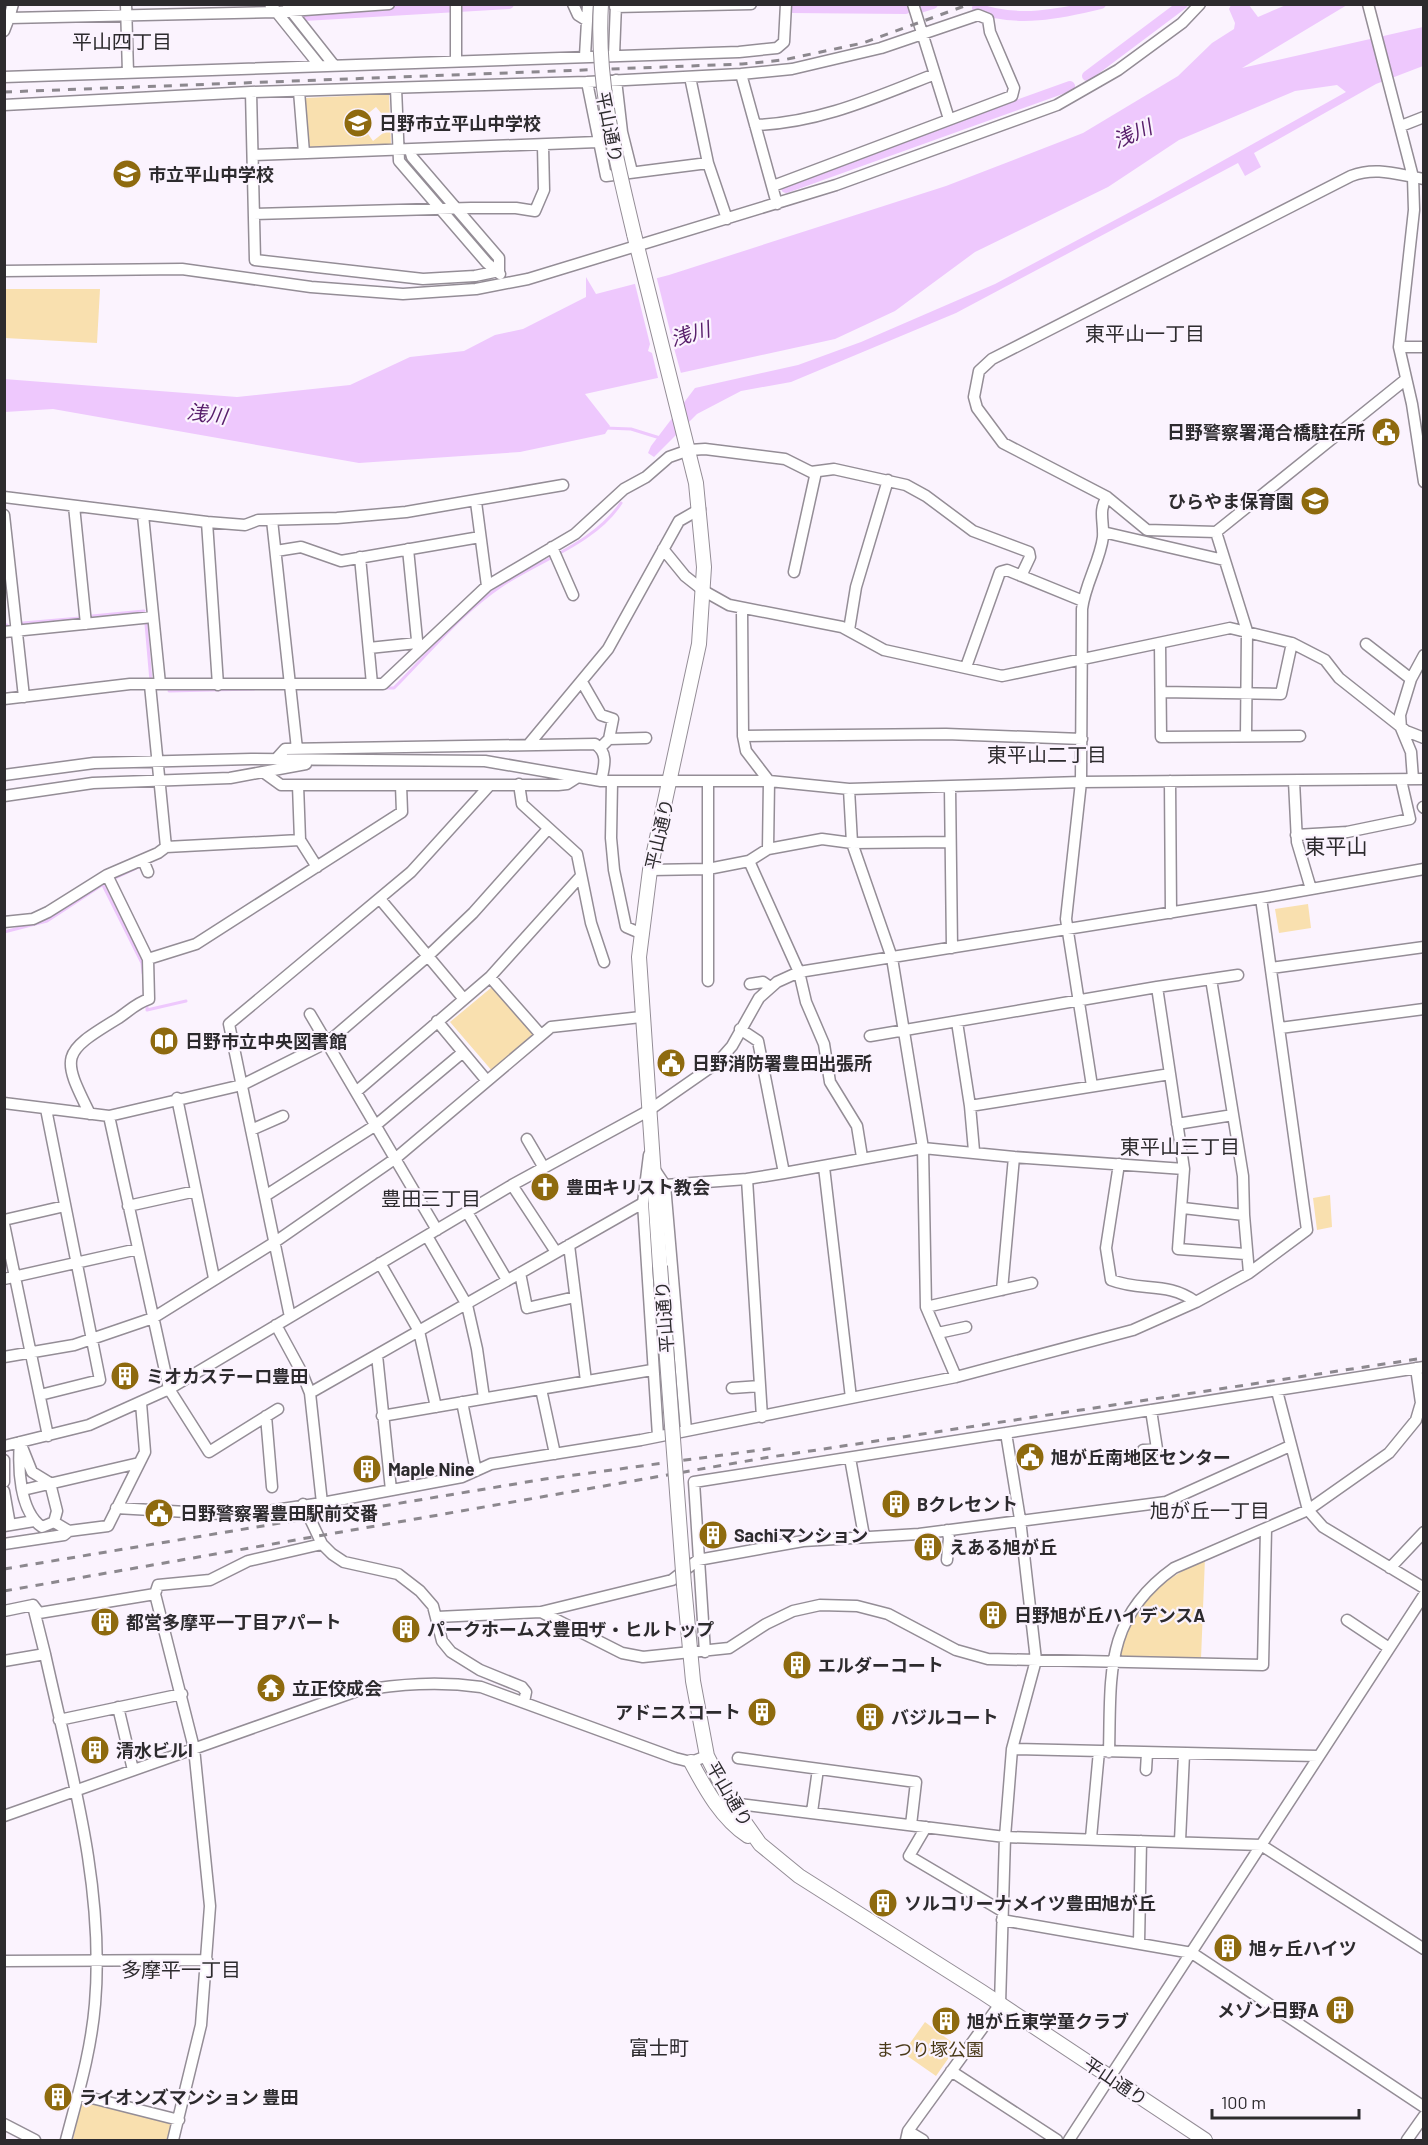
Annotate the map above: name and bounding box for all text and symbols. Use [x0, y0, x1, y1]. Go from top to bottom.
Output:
district label: 平山四丁目 [72, 29, 172, 53]
street label: 平山通り [592, 90, 628, 164]
school or university icon: 日野市立平山中学校 [342, 107, 374, 139]
place label: 日野市立平山中学校 [379, 112, 541, 134]
water label: 浅川 [1109, 113, 1157, 152]
school or university icon: 市立平山中学校 [111, 158, 143, 190]
place label: 市立平山中学校 [148, 163, 274, 185]
water label: 浅川 [667, 315, 714, 350]
district label: 東平山一丁目 [1085, 321, 1205, 345]
water label: 浅川 [186, 398, 230, 428]
public building icon: 日野警察署滝合橋駐在所 [1370, 416, 1402, 448]
place label: 日野警察署滝合橋駐在所 [1167, 421, 1365, 443]
school or university icon: ひらやま保育園 [1299, 485, 1331, 517]
place label: ひらやま保育園 [1168, 490, 1294, 512]
district label: 東平山二丁目 [987, 742, 1107, 766]
street label: 平山通り [640, 796, 678, 872]
district label: 東平山 [1305, 833, 1368, 858]
library icon: 日野市立中央図書館 [148, 1025, 180, 1057]
place label: 日野市立中央図書館 [185, 1030, 347, 1052]
public building icon: 日野消防署豊田出張所 [655, 1047, 687, 1079]
place label: 日野消防署豊田出張所 [692, 1052, 872, 1074]
district label: 東平山三丁目 [1120, 1134, 1240, 1158]
church icon: 豊田キリスト教会 [529, 1171, 561, 1203]
place label: 豊田キリスト教会 [566, 1176, 710, 1198]
district label: 豊田三丁目 [381, 1186, 481, 1210]
street label: 平山通り [651, 1280, 677, 1354]
building icon: ミオカステーロ豊田 [109, 1360, 141, 1392]
place label: ミオカステーロ豊田 [146, 1365, 308, 1387]
public building icon: 旭が丘南地区センター [1014, 1441, 1046, 1473]
place label: 旭が丘南地区センター [1051, 1446, 1231, 1468]
building icon: Maple Nine [351, 1453, 383, 1485]
place label: Maple Nine [388, 1458, 475, 1480]
building icon: Bクレセント [880, 1488, 912, 1520]
place label: Bクレセント [917, 1493, 1018, 1515]
public building icon: 日野警察署豊田駅前交番 [143, 1497, 175, 1529]
district label: 旭が丘一丁目 [1150, 1498, 1270, 1522]
place label: 日野警察署豊田駅前交番 [180, 1502, 378, 1524]
building icon: Sachiマンション [697, 1519, 729, 1551]
place label: Sachiマンション [734, 1524, 868, 1546]
building icon: えある旭が丘 [912, 1531, 944, 1563]
place label: えある旭が丘 [949, 1536, 1057, 1558]
building icon: 日野旭が丘ハイデンスA [977, 1599, 1009, 1631]
place label: 日野旭が丘ハイデンスA [1014, 1604, 1205, 1626]
building icon: 都営多摩平一丁目アパート [89, 1606, 121, 1638]
place label: 都営多摩平一丁目アパート [126, 1611, 342, 1633]
building icon: パークホームズ豊田ザ・ヒルトップ [390, 1613, 422, 1645]
place label: パークホームズ豊田ザ・ヒルトップ [427, 1618, 714, 1640]
building icon: エルダーコート [781, 1649, 813, 1681]
place label: エルダーコート [818, 1654, 944, 1676]
temple icon: 立正佼成会 [255, 1672, 287, 1704]
place label: 立正佼成会 [292, 1677, 382, 1699]
building icon: アドニスコート [746, 1696, 778, 1728]
place label: アドニスコート [615, 1701, 741, 1723]
building icon: バジルコート [854, 1701, 886, 1733]
place label: バジルコート [891, 1706, 999, 1728]
building icon: 清水ビルI [79, 1734, 111, 1766]
place label: 清水ビルI [116, 1739, 193, 1761]
street label: 平山通り [702, 1757, 758, 1831]
building icon: ソルコリーナメイツ豊田旭が丘 [867, 1887, 899, 1919]
place label: ソルコリーナメイツ豊田旭が丘 [904, 1892, 1156, 1914]
building icon: 旭ヶ丘ハイツ [1212, 1932, 1244, 1964]
place label: 旭ヶ丘ハイツ [1249, 1937, 1357, 1959]
district label: 多摩平一丁目 [121, 1957, 241, 1981]
building icon: メゾン日野A [1324, 1994, 1356, 2026]
place label: メゾン日野A [1217, 1999, 1319, 2021]
building icon: 旭が丘東学童クラブ [930, 2005, 962, 2037]
place label: 旭が丘東学童クラブ [967, 2010, 1129, 2032]
district label: 富士町 [629, 2035, 689, 2059]
park label: まつり塚公園 [876, 2038, 984, 2060]
street label: 平山通り [1080, 2052, 1152, 2110]
building icon: ライオンズマンション 豊田 [42, 2081, 74, 2113]
scale bar [1212, 2082, 1359, 2120]
place label: ライオンズマンション 豊田 [79, 2086, 298, 2108]
text: 100 m [1221, 2091, 1266, 2113]

